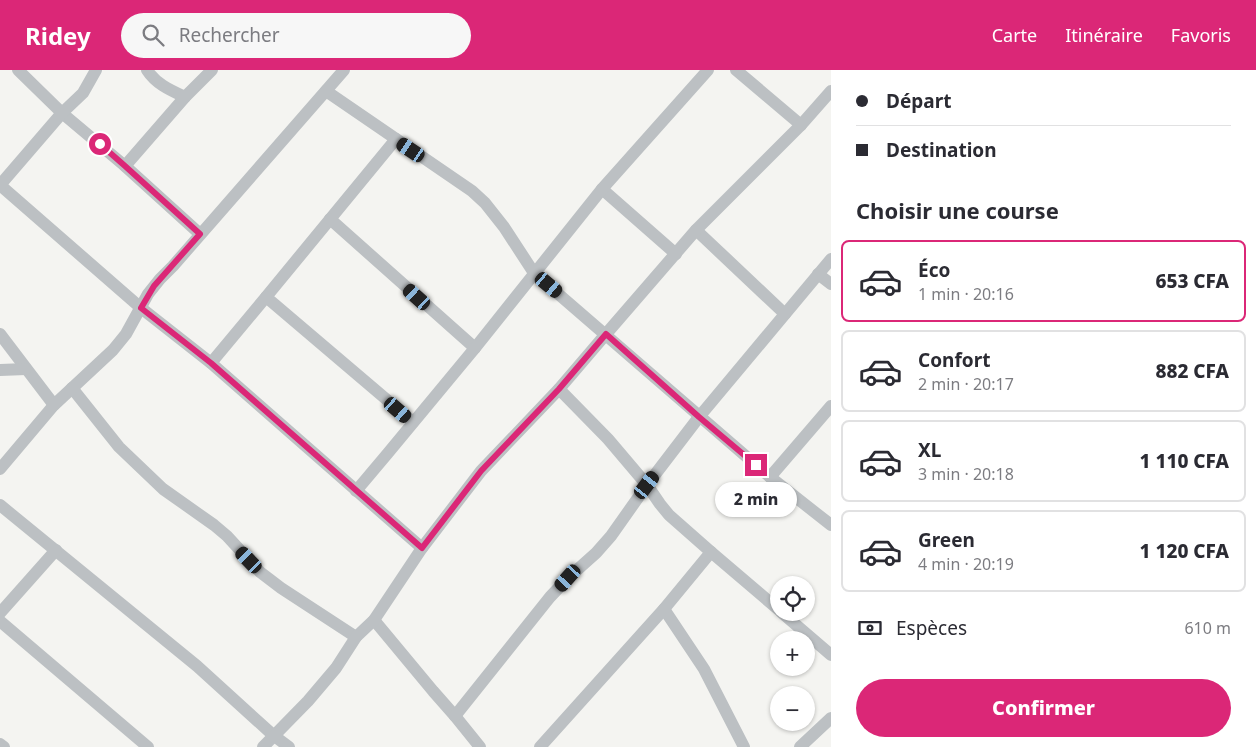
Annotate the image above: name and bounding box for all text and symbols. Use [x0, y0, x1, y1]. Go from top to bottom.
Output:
search box [121, 13, 471, 58]
text: Ridey [25, 19, 91, 52]
icon: search [139, 21, 167, 49]
text: Rechercher [179, 22, 280, 48]
text: Carte [992, 23, 1037, 47]
text: Itinéraire [1065, 23, 1143, 47]
text: Favoris [1171, 23, 1231, 47]
text: Départ [886, 88, 951, 114]
route start [89, 133, 111, 155]
car [394, 135, 427, 165]
text: Destination [886, 137, 997, 163]
text: Choisir une course [856, 195, 1059, 225]
text: Éco [918, 257, 950, 283]
icon: car [858, 259, 903, 304]
text: 653 CFA [1155, 268, 1229, 294]
car [532, 270, 565, 300]
car [400, 281, 433, 313]
text: 1 min · 20:16 [918, 283, 1014, 305]
text: Confort [918, 347, 990, 373]
icon: car [858, 349, 903, 394]
text: 882 CFA [1155, 358, 1229, 384]
text: 2 min · 20:17 [918, 373, 1014, 395]
car [381, 394, 414, 426]
text: XL [918, 437, 941, 463]
icon: car [858, 439, 903, 484]
text: 1 110 CFA [1140, 448, 1229, 474]
route end [745, 454, 767, 476]
text: 3 min · 20:18 [918, 463, 1014, 485]
car [631, 469, 662, 501]
callout: 2 min [715, 482, 797, 518]
text: 2 min [734, 488, 778, 510]
text: Green [918, 527, 975, 553]
icon: car [858, 529, 903, 574]
text: 1 120 CFA [1140, 538, 1229, 564]
car [233, 544, 264, 576]
text: 4 min · 20:19 [918, 553, 1014, 575]
car [552, 562, 583, 594]
map controls [770, 576, 815, 731]
button: locate [770, 576, 815, 621]
icon: cash [856, 614, 884, 642]
text: Espèces [896, 615, 967, 641]
text: 610 m [1184, 617, 1231, 639]
button: + [770, 631, 815, 676]
button: Confirmer [856, 679, 1231, 737]
button: − [770, 686, 815, 731]

